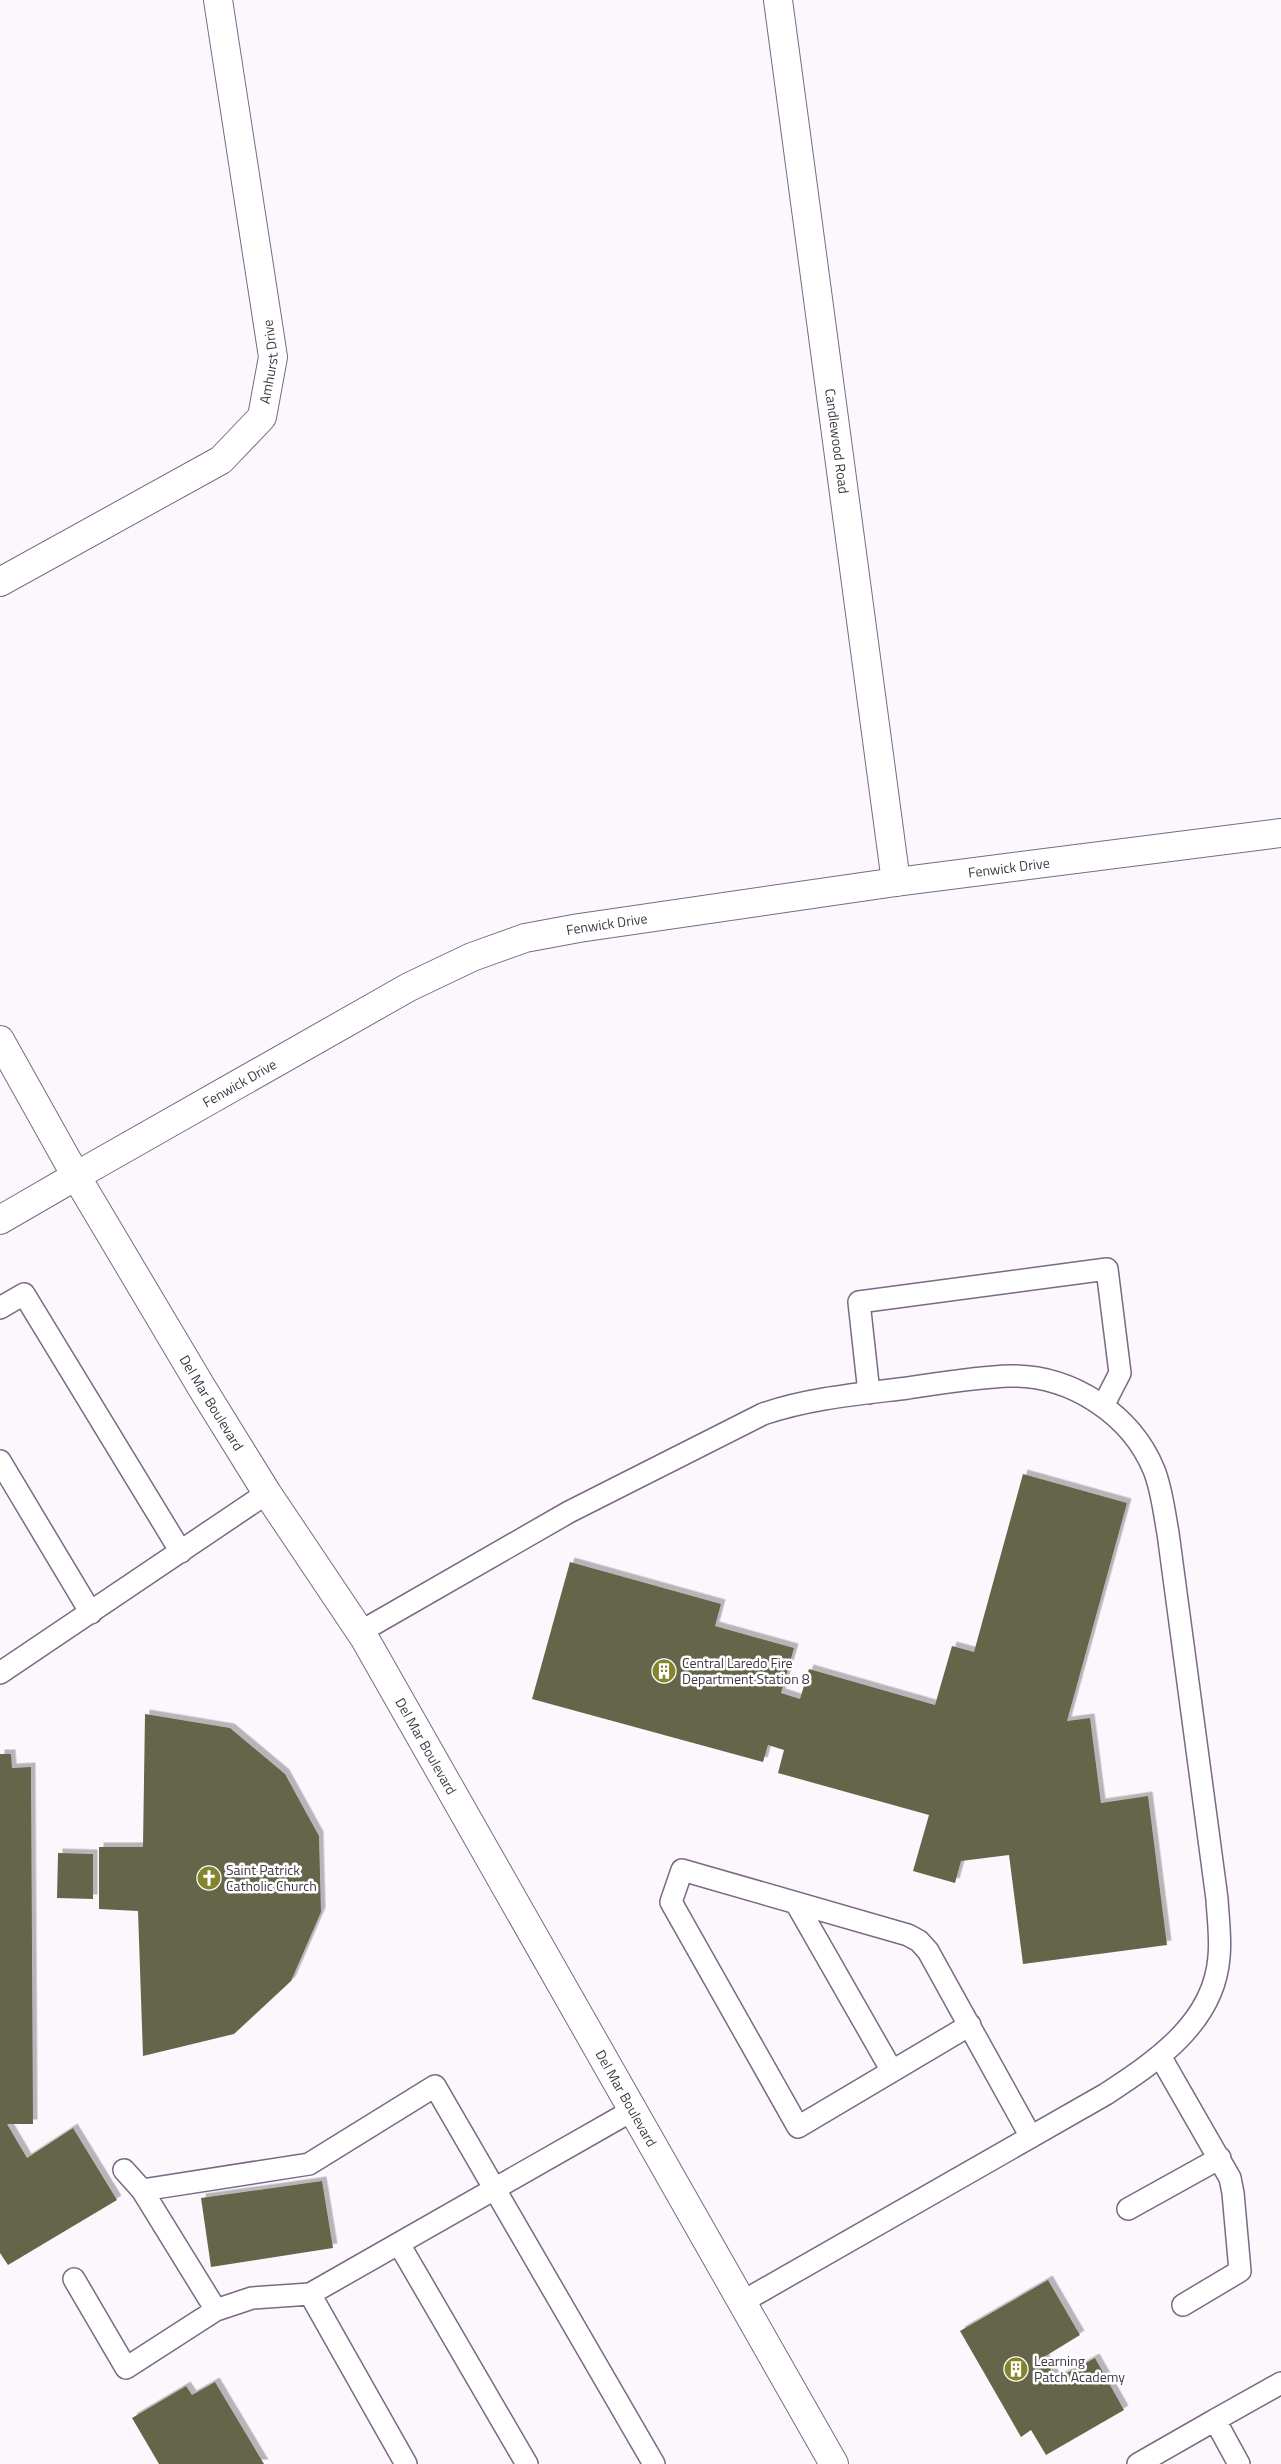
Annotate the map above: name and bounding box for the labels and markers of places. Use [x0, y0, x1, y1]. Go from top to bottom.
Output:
place label: Central Laredo Fire Department Station 8 [682, 1652, 810, 1689]
building icon: Central Laredo Fire Department Station 8 [651, 1658, 677, 1684]
place label: Saint Patrick Catholic Church [226, 1859, 317, 1896]
church icon: Saint Patrick Catholic Church [196, 1865, 222, 1891]
place label: Learning Patch Academy [1034, 2350, 1125, 2387]
building icon: Learning Patch Academy [1003, 2356, 1029, 2382]

